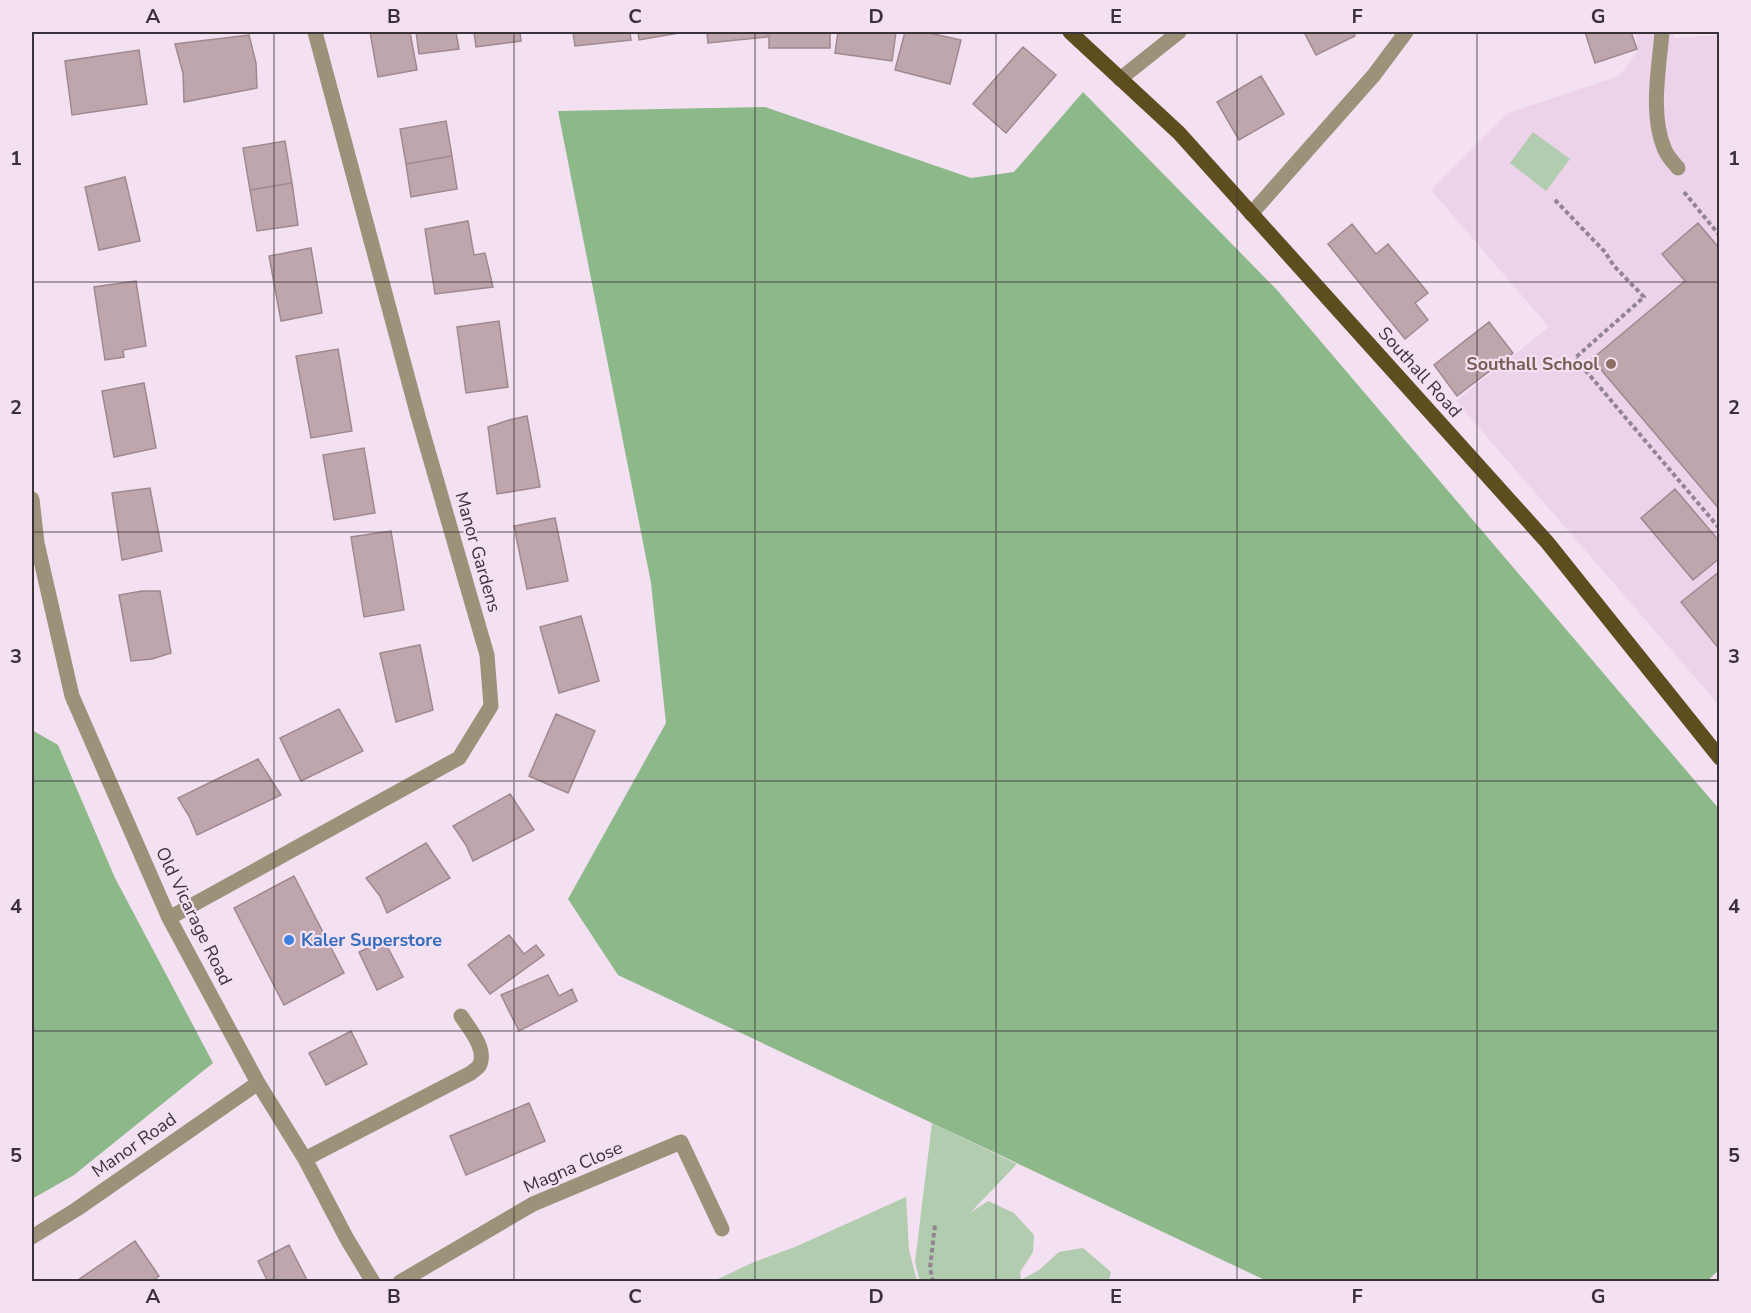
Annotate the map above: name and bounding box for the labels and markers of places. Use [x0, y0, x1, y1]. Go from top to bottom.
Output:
place label: Southall School [1466, 352, 1599, 376]
marker: Southall School [1604, 357, 1618, 371]
place label: Kaler Superstore [301, 928, 442, 952]
marker: Kaler Superstore [282, 933, 296, 947]

